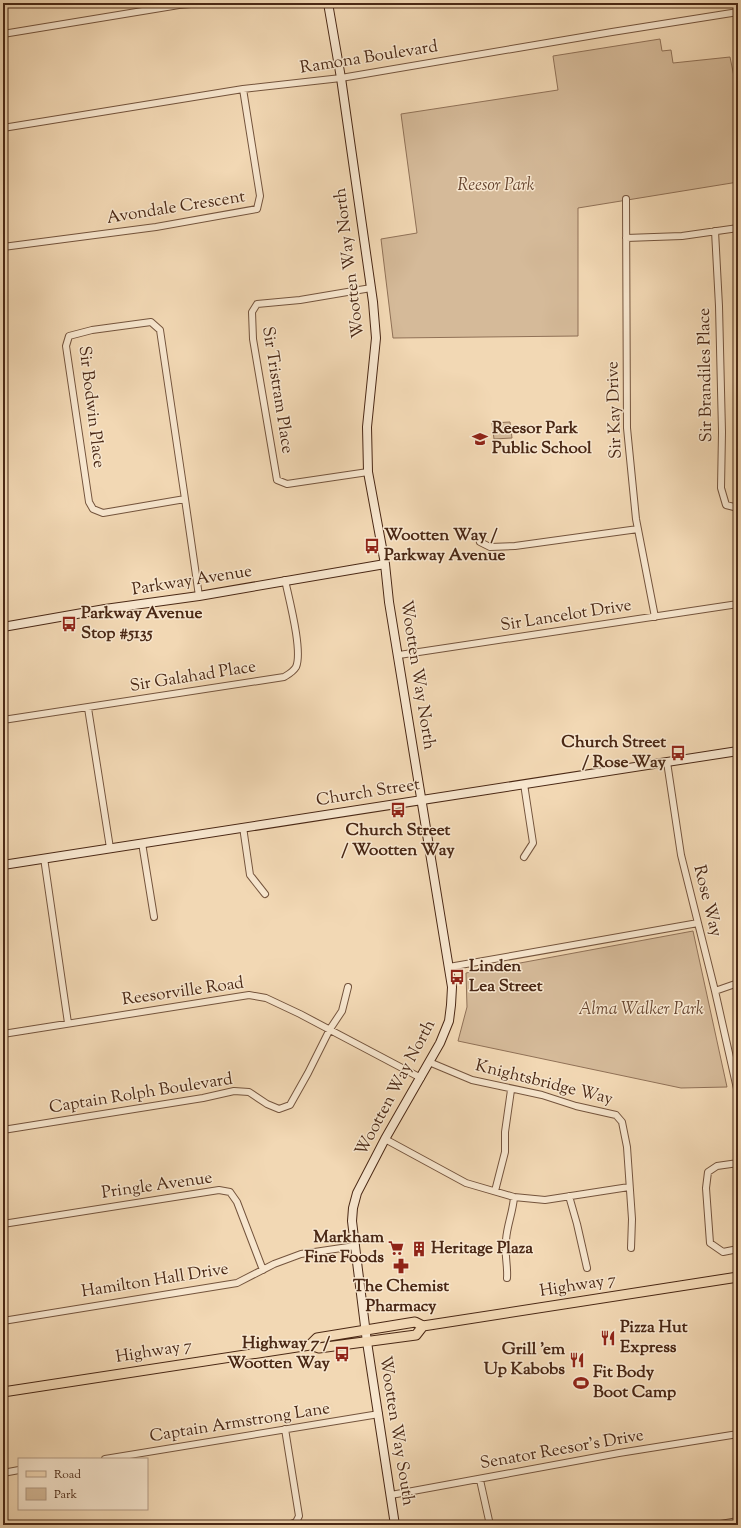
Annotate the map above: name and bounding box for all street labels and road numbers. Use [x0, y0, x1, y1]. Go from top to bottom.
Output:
street label: Ramona Boulevard [298, 35, 440, 81]
street label: Avondale Crescent [105, 185, 247, 231]
street label: Wootten Way North [329, 186, 371, 340]
street label: Sir Brandiles Place [693, 308, 719, 442]
street label: Sir Tristram Place [255, 325, 299, 455]
street label: Sir Bodwin Place [72, 344, 110, 470]
street label: Sir Kay Drive [601, 361, 629, 459]
street label: Parkway Avenue [130, 560, 254, 602]
street label: Sir Lancelot Drive [499, 594, 633, 638]
street label: Wootten Way North [393, 598, 441, 752]
street label: Sir Galahad Place [128, 655, 258, 699]
street label: Church Street [314, 773, 422, 813]
street label: Rose Way [687, 863, 728, 940]
street label: Reesorville Road [121, 972, 246, 1012]
street label: Wootten Way North [350, 1016, 442, 1160]
street label: Knightsbridge Way [473, 1054, 616, 1112]
street label: Captain Rolph Boulevard [47, 1068, 235, 1120]
street label: Pringle Avenue [100, 1166, 214, 1206]
street label: Hamilton Hall Drive [80, 1257, 230, 1304]
street label: Highway 7 [538, 1268, 618, 1304]
street label: Highway 7 [114, 1334, 194, 1370]
street label: Wootten Way South [372, 1354, 420, 1508]
street label: Captain Armstrong Lane [148, 1397, 332, 1449]
street label: Senator Reesor's Drive [478, 1424, 646, 1476]

